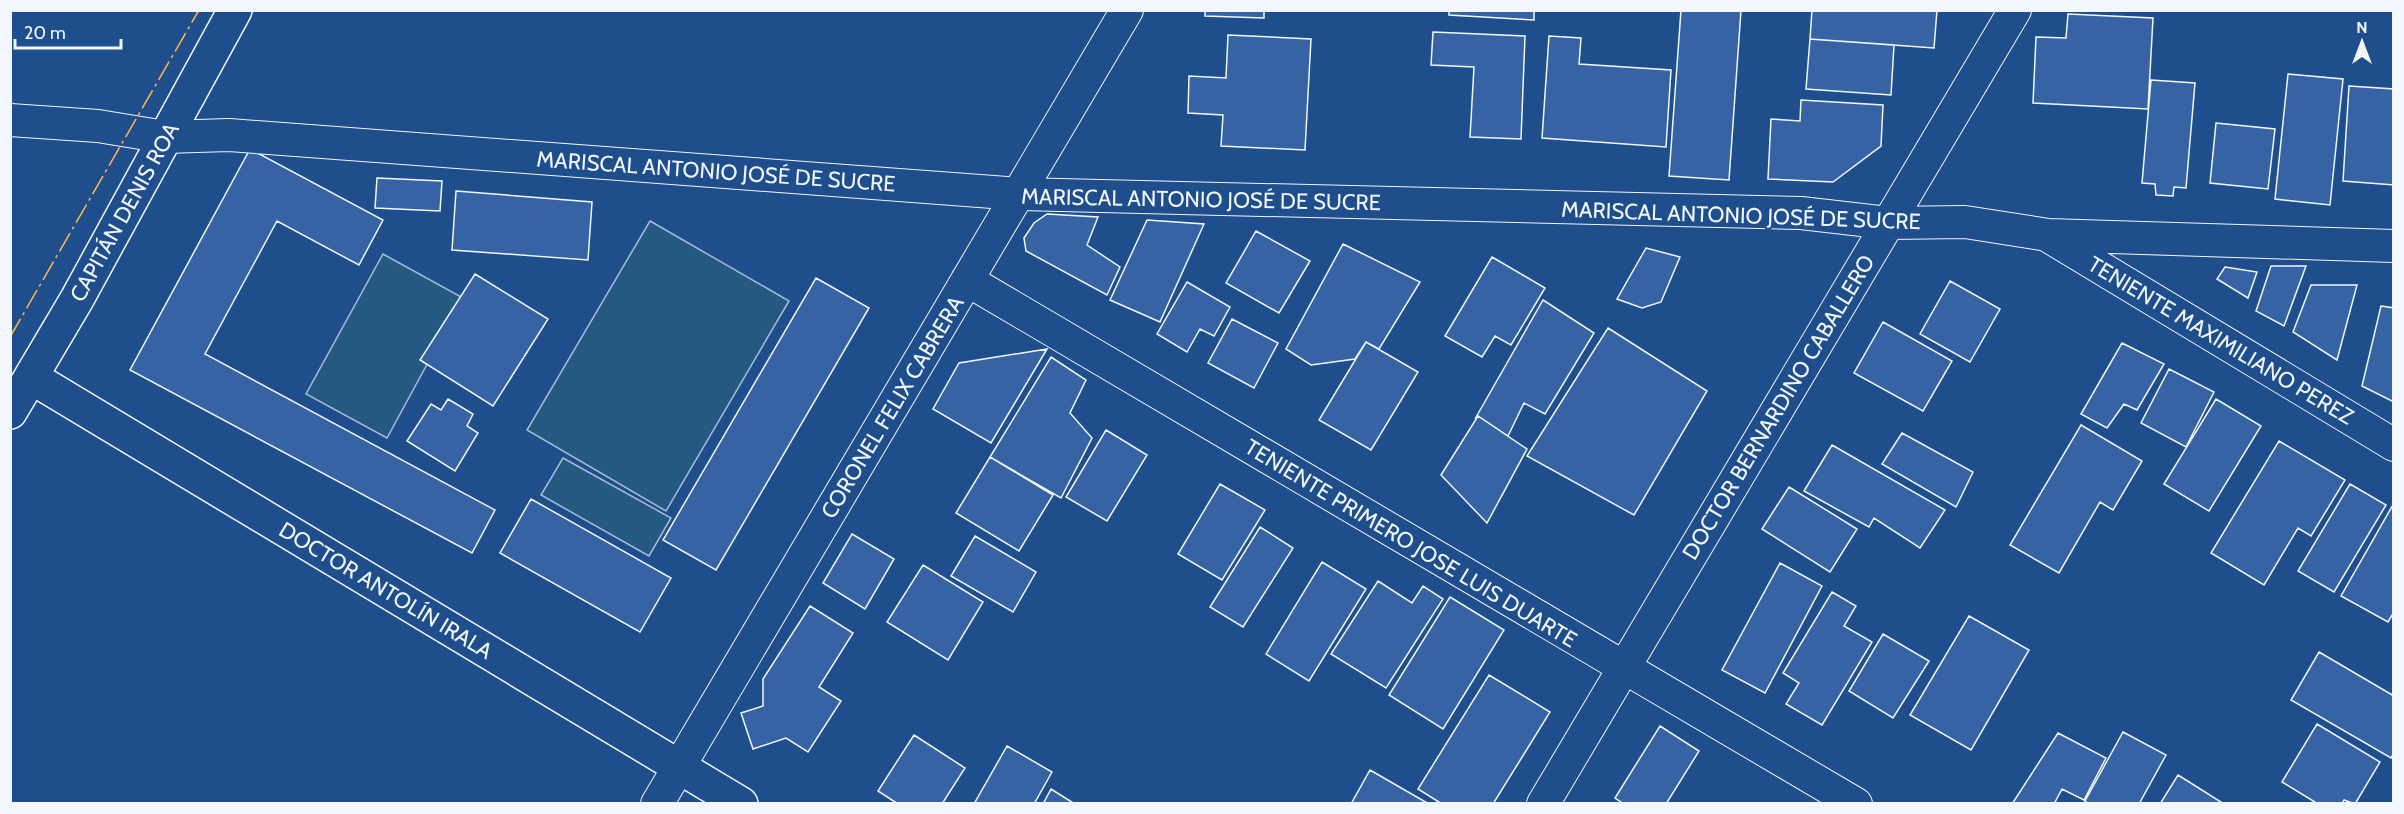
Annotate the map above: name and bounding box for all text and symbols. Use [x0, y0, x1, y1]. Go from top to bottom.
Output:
scale bar [15, 12, 122, 50]
north arrow [2332, 12, 2392, 72]
text: N [2356, 18, 2368, 37]
text: 20 m [24, 22, 66, 44]
street label: CAPITÁN DENIS ROA [64, 118, 185, 306]
street label: MARISCAL ANTONIO JOSÉ DE SUCRE [536, 145, 896, 198]
street label: MARISCAL ANTONIO JOSÉ DE SUCRE [1021, 183, 1381, 216]
street label: MARISCAL ANTONIO JOSÉ DE SUCRE [1561, 196, 1921, 235]
street label: DOCTOR BERNARDINO CABALLERO [1676, 250, 1880, 565]
street label: TENIENTE MAXIMILIANO PEREZ [2083, 250, 2358, 430]
street label: CORONEL FELIX CABRERA [815, 291, 970, 523]
street label: TENIENTE PRIMERO JOSE LUIS DUARTE [1240, 433, 1582, 654]
street label: DOCTOR ANTOLÍN IRALA [274, 516, 498, 665]

